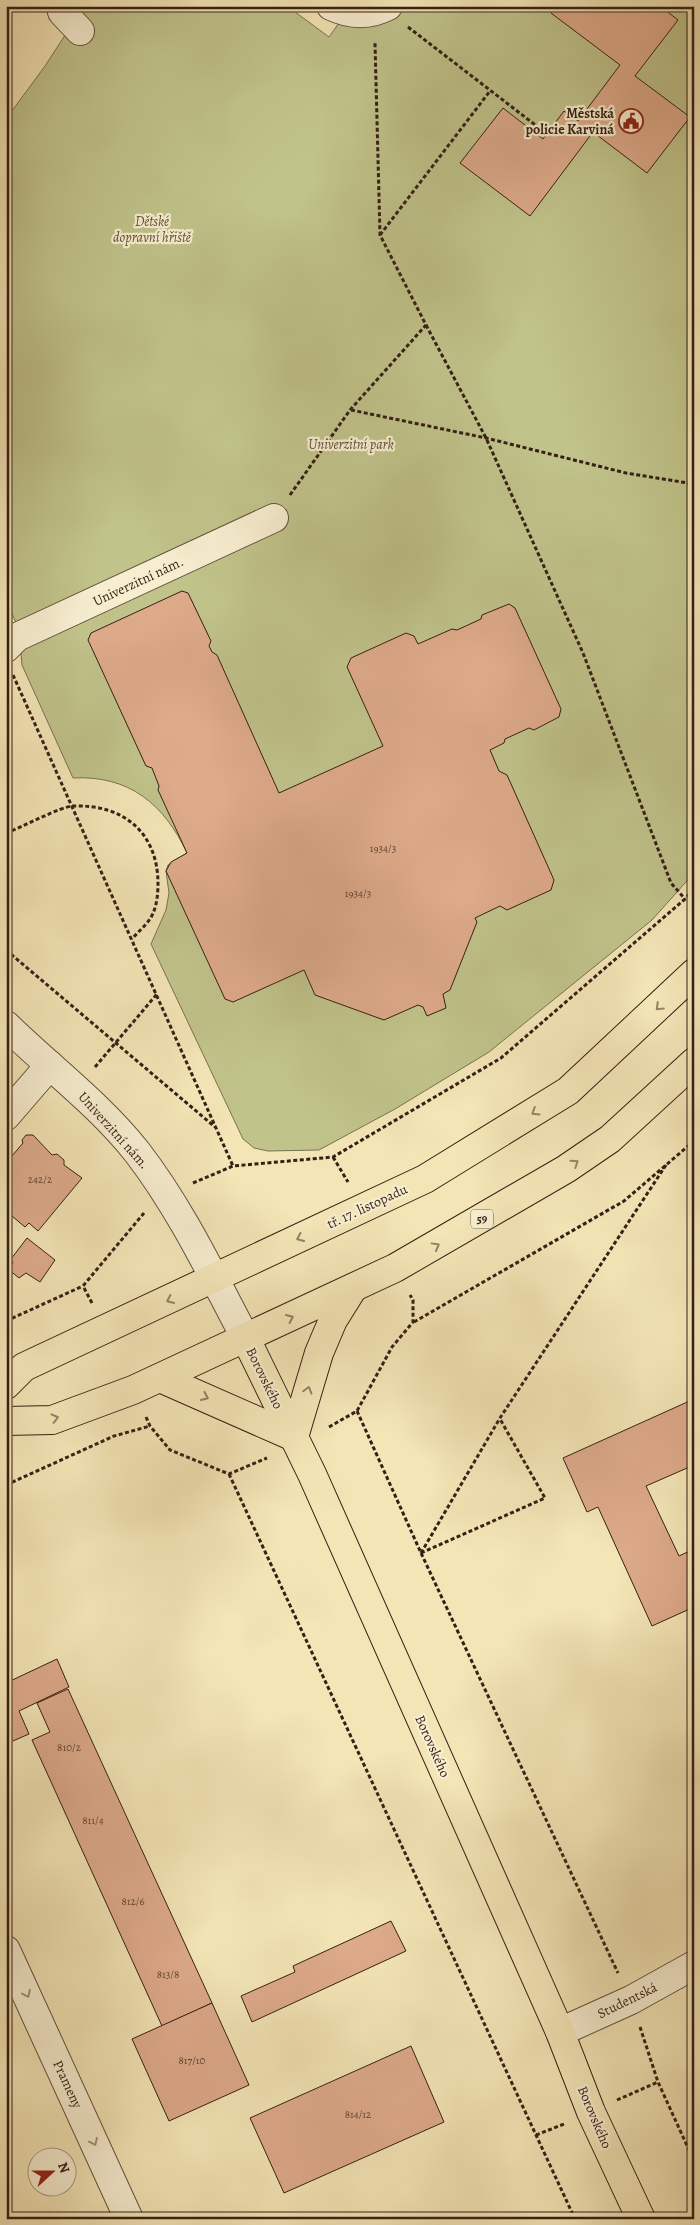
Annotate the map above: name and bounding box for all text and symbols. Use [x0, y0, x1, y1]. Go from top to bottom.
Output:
place label: Městská policie Karviná [526, 104, 614, 139]
public building icon: Městská policie Karviná [618, 108, 644, 134]
park label: Dětské dopravní hřiště [113, 212, 192, 247]
park label: Univerzitní park [308, 435, 394, 454]
street label: Univerzitní nám. [90, 552, 187, 611]
house number: 1934/3 [370, 841, 396, 856]
house number: 1934/3 [345, 886, 371, 901]
one-way arrow [655, 1001, 664, 1010]
street label: Univerzitní nám. [74, 1088, 153, 1173]
one-way arrow [531, 1106, 541, 1115]
one-way arrow [570, 1160, 579, 1169]
house number: 242/2 [28, 1172, 52, 1187]
street label: tř. 17. listopadu [324, 1179, 411, 1233]
road number: 59 [471, 1210, 493, 1228]
one-way arrow [296, 1232, 305, 1243]
one-way arrow [430, 1242, 439, 1252]
one-way arrow [166, 1293, 175, 1304]
one-way arrow [285, 1314, 294, 1324]
street label: Borovského [241, 1344, 288, 1412]
one-way arrow [302, 1387, 312, 1395]
one-way arrow [200, 1391, 209, 1402]
one-way arrow [50, 1413, 59, 1424]
street label: Borovského [410, 1712, 455, 1780]
house number: 810/2 [57, 1740, 81, 1755]
house number: 811/4 [82, 1813, 104, 1828]
house number: 812/6 [121, 1894, 145, 1909]
house number: 813/8 [157, 1967, 179, 1982]
street label: Studentská [594, 1978, 661, 2023]
one-way arrow [20, 1989, 31, 1998]
house number: 817/10 [179, 2053, 206, 2068]
street label: Prameny [48, 2057, 87, 2112]
street label: Borovského [573, 2083, 616, 2151]
house number: 814/12 [345, 2107, 371, 2122]
one-way arrow [88, 2137, 98, 2146]
north arrow [28, 2148, 78, 2198]
text: N [53, 2159, 74, 2176]

